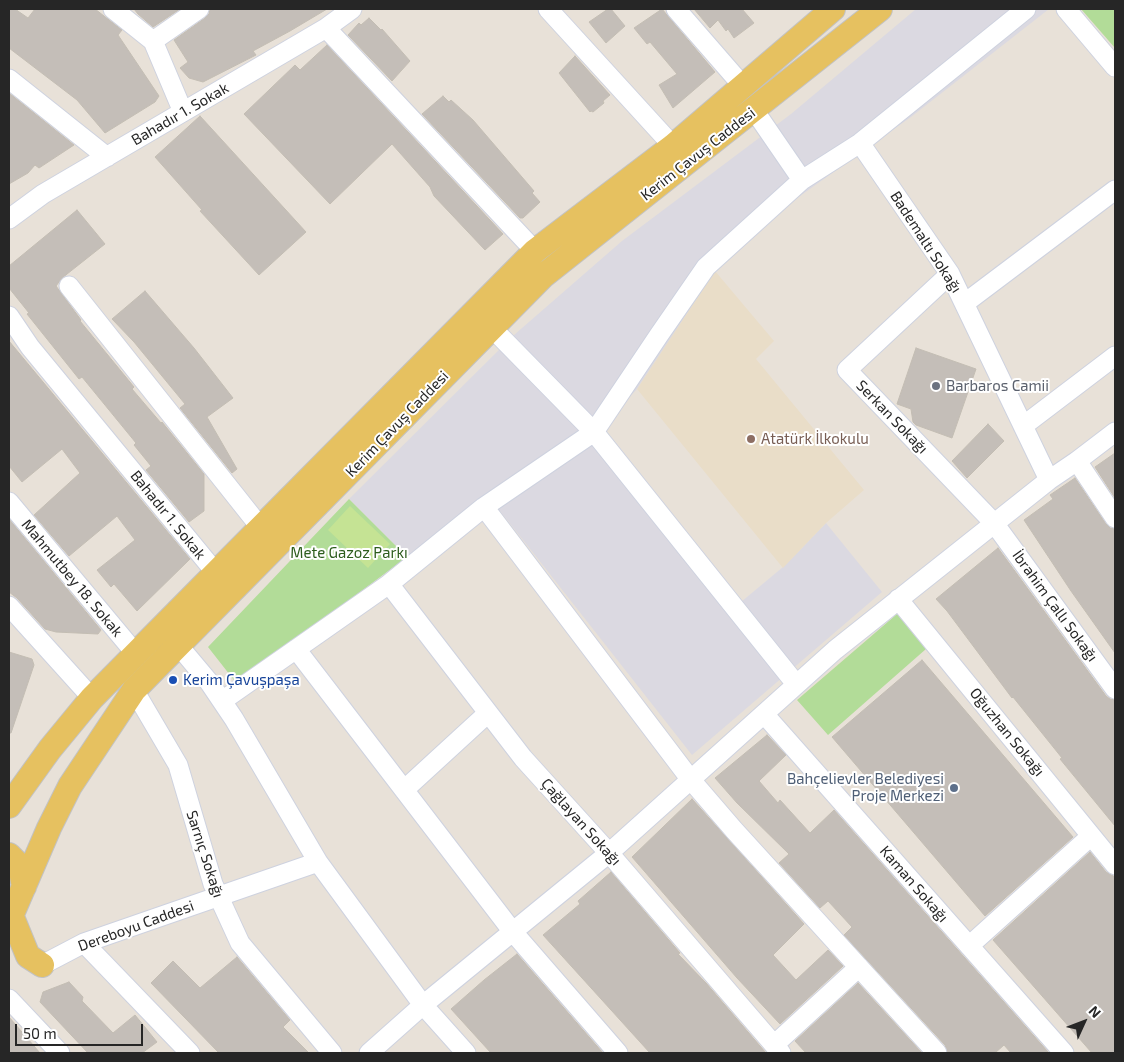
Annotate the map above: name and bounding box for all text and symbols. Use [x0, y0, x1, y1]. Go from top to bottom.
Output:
street label: Bahadır 1. Sokak [128, 79, 232, 149]
street label: Kerim Çavuş Caddesi [637, 104, 759, 204]
street label: Bademaltı Sokağı [886, 188, 966, 296]
street label: Kerim Çavuş Caddesi [342, 367, 452, 481]
street label: Serkan Sokağı [852, 376, 932, 458]
place label: Barbaros Camii [946, 377, 1049, 395]
marker: Barbaros Camii [930, 380, 942, 392]
place label: Atatürk İlkokulu [761, 430, 869, 448]
marker: Atatürk İlkokulu [745, 433, 757, 445]
street label: Bahadır 1. Sokak [127, 467, 209, 563]
street label: Mahmutbey 18. Sokak [18, 516, 126, 640]
park label: Mete Gazoz Parkı [290, 544, 408, 562]
street label: İbrahim Çallı Sokağı [1009, 547, 1101, 665]
place label: Kerim Çavuşpaşa [183, 671, 300, 689]
marker: Kerim Çavuşpaşa [167, 674, 179, 686]
street label: Oğuzhan Sokağı [966, 684, 1048, 780]
place label: Bahçelievler Belediyesi Proje Merkezi [787, 770, 944, 805]
street label: Çağlayan Sokağı [537, 775, 625, 869]
marker: Bahçelievler Belediyesi Proje Merkezi [948, 782, 960, 794]
street label: Sarnıç Sokağı [182, 808, 228, 900]
street label: Kaman Sokağı [876, 842, 952, 926]
street label: Dereboyu Caddesi [76, 897, 196, 955]
north arrow [1059, 997, 1109, 1047]
text: N [1086, 1002, 1105, 1021]
scale bar [18, 1014, 145, 1046]
text: 50 m [23, 1024, 57, 1042]

